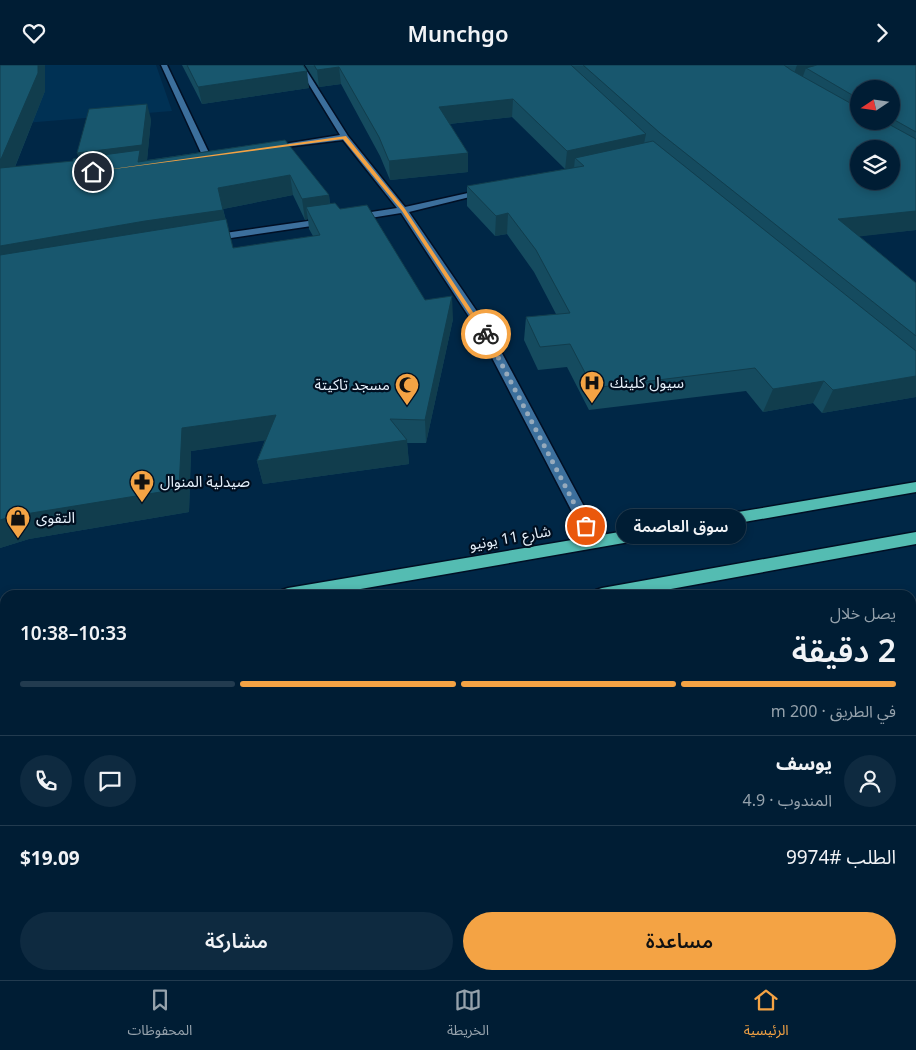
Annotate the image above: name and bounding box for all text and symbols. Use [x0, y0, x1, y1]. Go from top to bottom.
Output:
text: Munchgo [408, 18, 508, 48]
icon: heart [20, 19, 48, 47]
icon: forward [868, 19, 896, 47]
north arrow [850, 80, 900, 130]
map controls [850, 80, 900, 190]
button: layers [850, 140, 900, 190]
pin [72, 151, 114, 193]
icon: home [79, 158, 107, 186]
courier [461, 309, 511, 359]
icon: bike [472, 320, 500, 348]
hospital icon: سيول كلينك [579, 370, 605, 404]
mosque icon: مسجد تاكيتة [394, 372, 420, 406]
place label: سيول كلينك [610, 372, 684, 392]
place label: مسجد تاكيتة [314, 374, 390, 394]
pharmacy icon: صيدلية المنوال [129, 469, 155, 503]
place label: صيدلية المنوال [160, 471, 250, 491]
shop icon: التقوى [5, 505, 31, 539]
pin [565, 505, 607, 547]
place label: التقوى [36, 507, 75, 527]
callout: سوق العاصمة [616, 509, 746, 543]
icon: bag [572, 512, 600, 540]
text: سوق العاصمة [634, 515, 728, 537]
street label: شارع 11 يونيو [467, 520, 553, 557]
text: يصل خلال [830, 602, 896, 624]
text: 10:33–10:38 [20, 620, 127, 646]
text: 2 دقيقة [792, 628, 896, 671]
text: في الطريق · 200 m [771, 700, 896, 722]
text: يوسف [776, 750, 832, 776]
button: phone [20, 755, 72, 807]
button: chat [84, 755, 136, 807]
button: person [844, 755, 896, 807]
text: المندوب · 4.9 [743, 789, 832, 811]
text: الطلب #9974 [786, 844, 896, 870]
text: $19.09 [20, 845, 80, 871]
button: مشاركة [20, 912, 453, 970]
button: مساعدة [463, 912, 896, 970]
tab: المحفوظات [127, 986, 192, 1045]
tab: الخريطة [447, 986, 489, 1045]
tab: الرئيسية [744, 986, 789, 1045]

